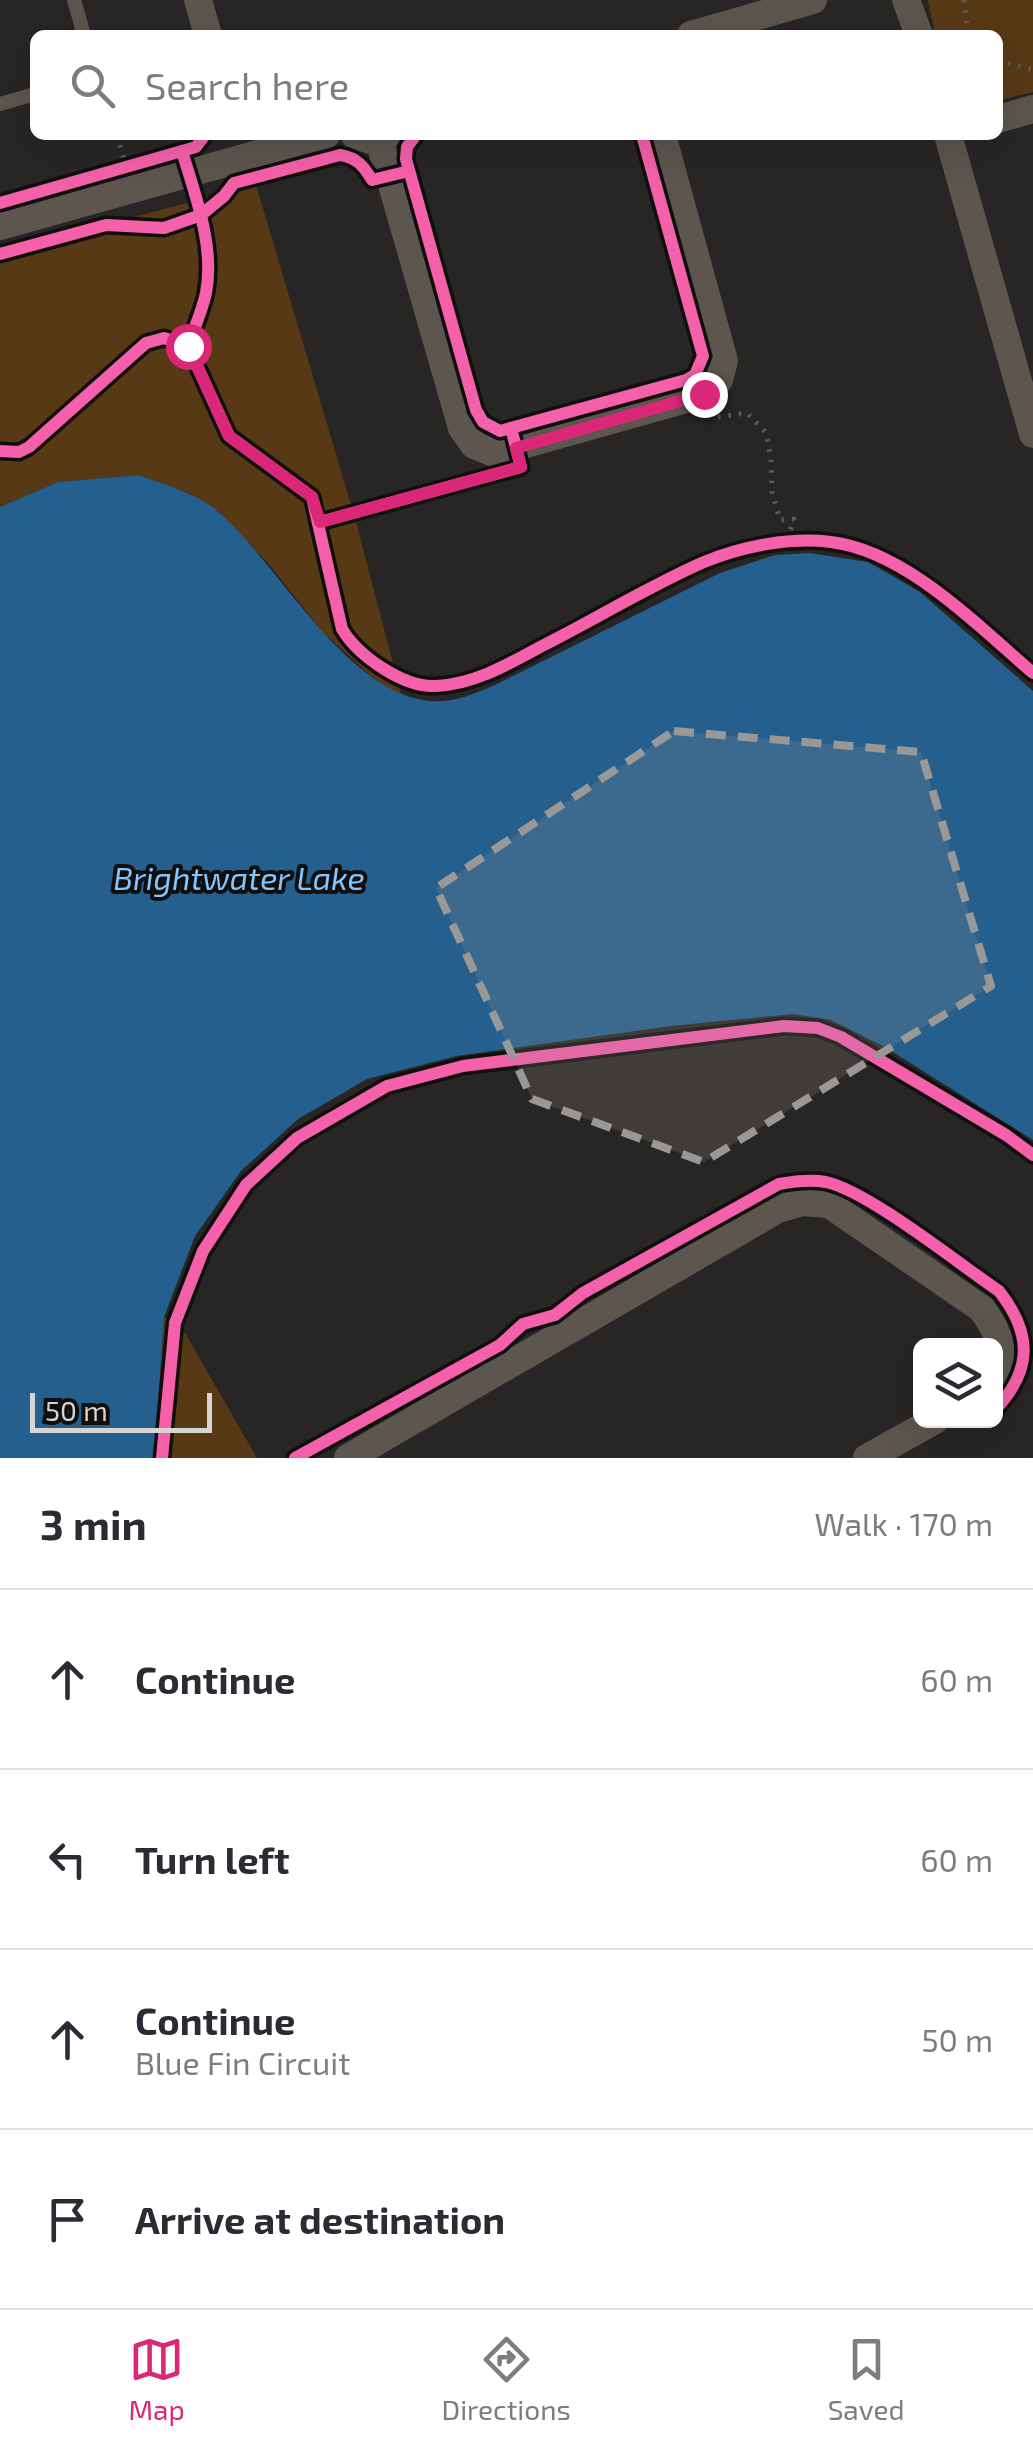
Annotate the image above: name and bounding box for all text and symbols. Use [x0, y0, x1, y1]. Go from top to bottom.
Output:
search box [30, 30, 1003, 140]
icon: search [65, 58, 120, 113]
text: Search here [145, 62, 349, 108]
route start [166, 324, 212, 370]
route end [682, 372, 728, 418]
water label: Brightwater Lake [113, 858, 365, 897]
map controls [913, 1338, 1003, 1428]
button: layers [913, 1338, 1003, 1428]
scale bar [30, 1388, 212, 1432]
text: 50 m [45, 1393, 108, 1427]
text: 3 min [40, 1498, 147, 1548]
text: Walk · 170 m [815, 1504, 993, 1542]
icon: ahead [40, 1652, 95, 1707]
text: Continue [135, 1656, 295, 1702]
text: 60 m [920, 1660, 993, 1698]
icon: left [40, 1832, 95, 1887]
text: Turn left [135, 1836, 290, 1882]
text: 60 m [920, 1840, 993, 1878]
text: Continue [135, 1997, 295, 2043]
icon: ahead [40, 2012, 95, 2067]
text: 50 m [921, 2020, 993, 2058]
text: Blue Fin Circuit [135, 2043, 350, 2081]
icon: arrive [40, 2192, 95, 2247]
text: Arrive at destination [135, 2196, 505, 2242]
tab: Map [128, 2332, 185, 2426]
tab: Directions [442, 2332, 571, 2426]
tab: Saved [828, 2332, 905, 2426]

